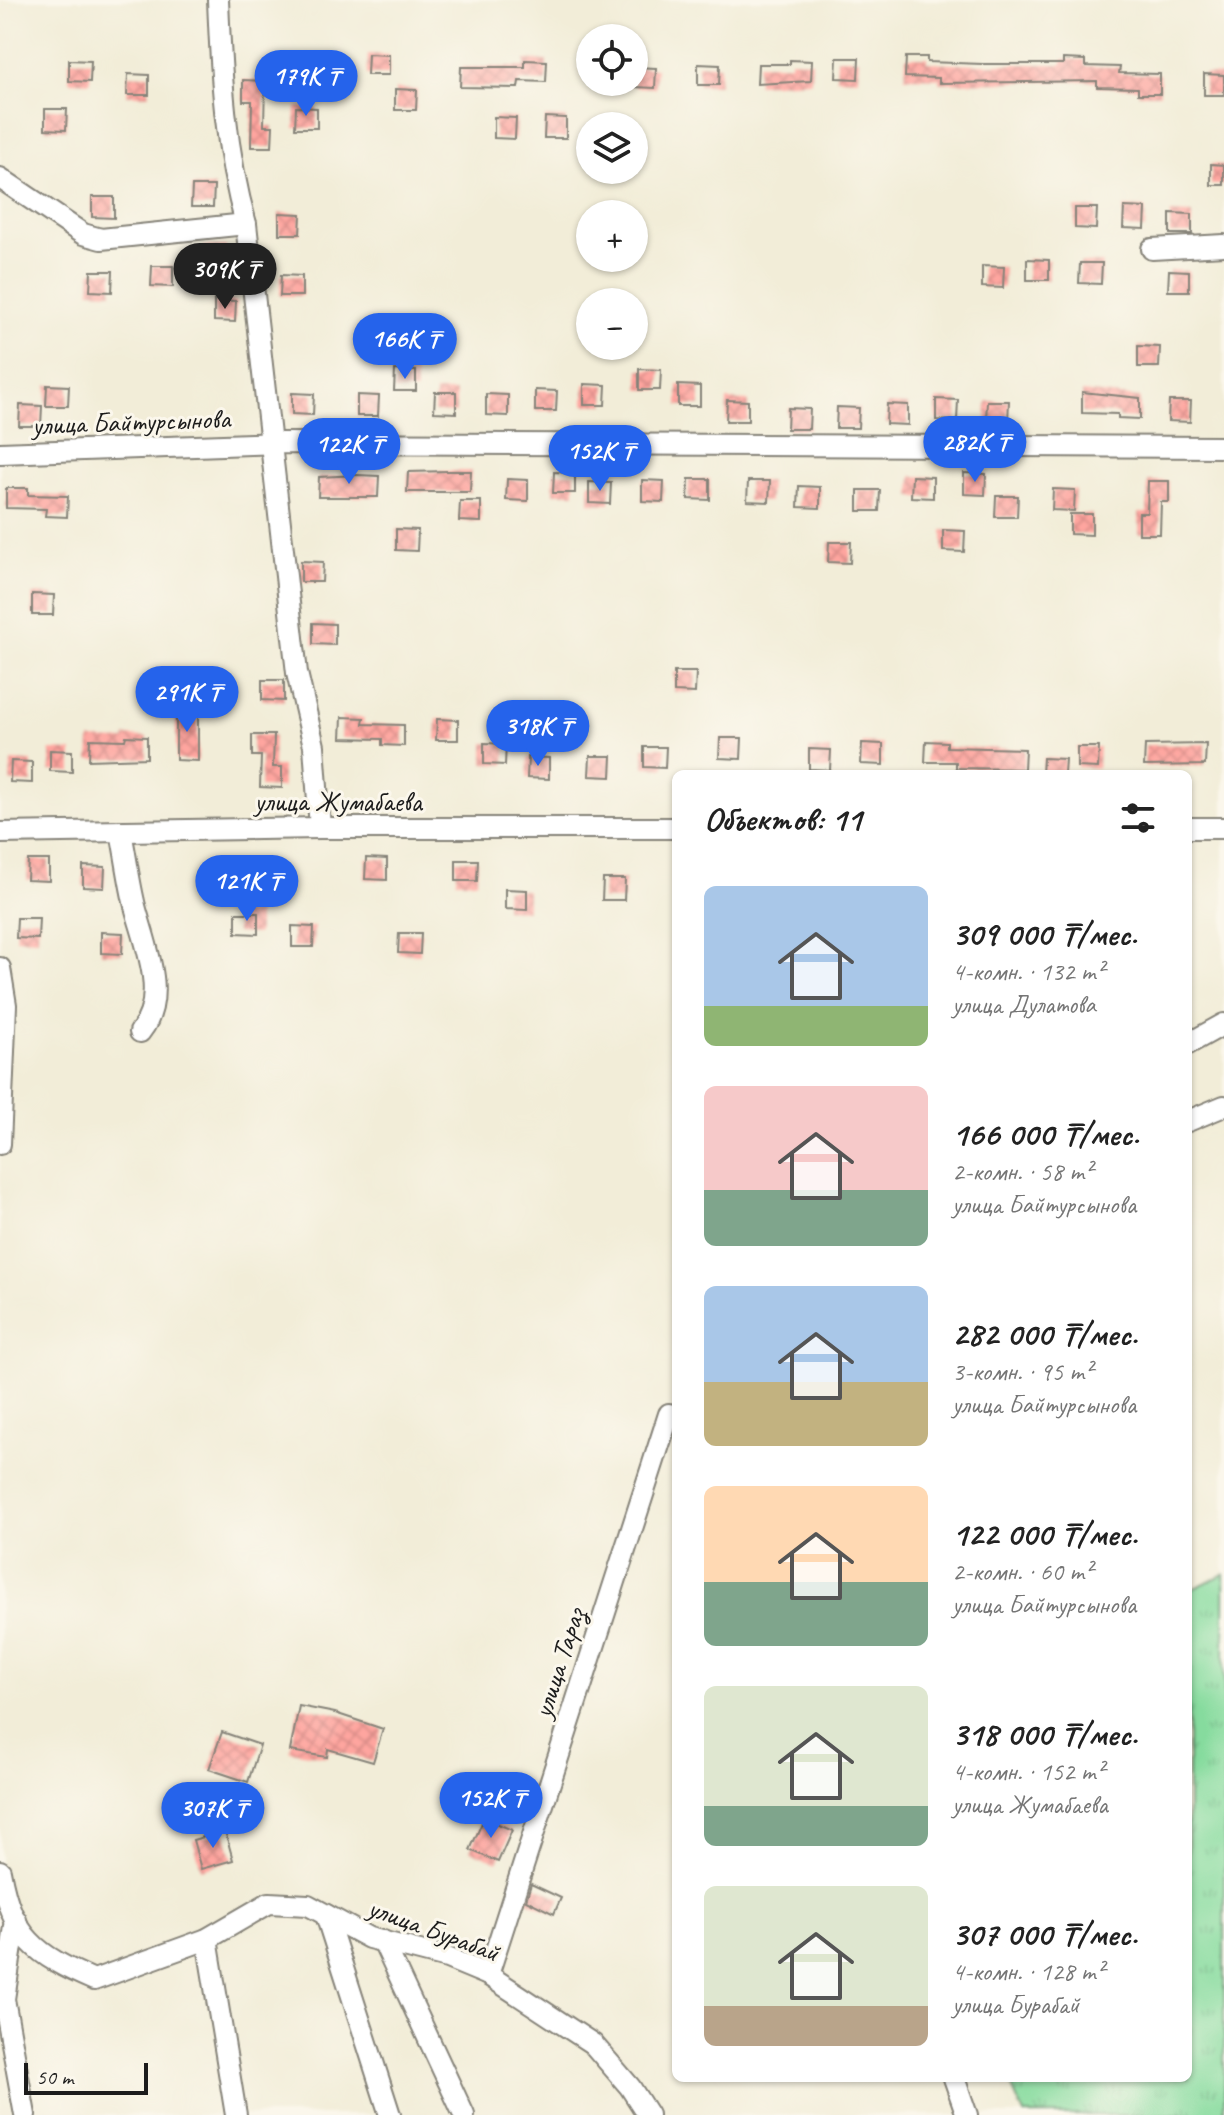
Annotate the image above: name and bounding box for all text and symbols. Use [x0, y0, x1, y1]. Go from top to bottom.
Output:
map controls [576, 24, 648, 360]
button: locate [576, 24, 648, 96]
pin: 179K ₸ [241, 50, 371, 118]
text: 179K ₸ [273, 59, 339, 92]
button: layers [576, 112, 648, 184]
button: + [576, 200, 648, 272]
pin: 309K ₸ [160, 243, 290, 311]
text: 309K ₸ [192, 252, 258, 285]
button: − [576, 288, 648, 360]
pin: 166K ₸ [340, 313, 470, 381]
text: 166K ₸ [371, 322, 439, 355]
street label: улица Байтурсынова [29, 400, 232, 443]
pin: 282K ₸ [910, 416, 1040, 484]
pin: 122K ₸ [284, 418, 414, 486]
pin: 152K ₸ [535, 425, 665, 493]
text: 282K ₸ [941, 425, 1009, 458]
text: 122K ₸ [315, 427, 383, 460]
text: 152K ₸ [567, 434, 633, 467]
pin: 291K ₸ [122, 666, 252, 734]
text: 291K ₸ [154, 675, 220, 708]
pin: 318K ₸ [473, 700, 603, 768]
text: 318K ₸ [504, 709, 572, 742]
street label: улица Жумабаева [252, 784, 424, 819]
icon: filters [1116, 796, 1160, 840]
text: Объектов: 11 [704, 797, 862, 840]
pin: 121K ₸ [182, 855, 312, 923]
text: 121K ₸ [213, 864, 281, 897]
text: 309 000 ₸/мес. [952, 912, 1137, 955]
icon: home [768, 918, 864, 1014]
text: 4-комн. · 132 m² [952, 955, 1104, 988]
text: улица Дулатова [952, 988, 1096, 1021]
text: 166 000 ₸/мес. [952, 1112, 1139, 1155]
icon: home [768, 1118, 864, 1214]
text: 2-комн. · 58 m² [952, 1155, 1092, 1188]
text: улица Байтурсынова [952, 1188, 1136, 1221]
text: 282 000 ₸/мес. [952, 1312, 1138, 1355]
icon: home [768, 1318, 864, 1414]
text: 3-комн. · 95 m² [952, 1355, 1092, 1388]
text: улица Байтурсынова [952, 1388, 1136, 1421]
text: 122 000 ₸/мес. [952, 1512, 1138, 1555]
icon: home [768, 1518, 864, 1614]
text: 2-комн. · 60 m² [952, 1555, 1092, 1588]
text: улица Байтурсынова [952, 1588, 1136, 1621]
street label: улица Тараз [524, 1602, 594, 1724]
text: 318 000 ₸/мес. [952, 1712, 1138, 1755]
icon: home [768, 1718, 864, 1814]
text: 4-комн. · 152 m² [952, 1755, 1104, 1788]
pin: 152K ₸ [426, 1772, 556, 1840]
text: 152K ₸ [458, 1781, 524, 1814]
pin: 307K ₸ [148, 1782, 278, 1850]
text: улица Жумабаева [952, 1788, 1108, 1821]
text: 307K ₸ [179, 1791, 247, 1824]
street label: улица Бурабай [362, 1889, 505, 1970]
text: 307 000 ₸/мес. [952, 1912, 1137, 1955]
icon: home [768, 1918, 864, 2014]
text: 4-комн. · 128 m² [952, 1955, 1104, 1988]
text: улица Бурабай [952, 1988, 1079, 2021]
scale bar [24, 2059, 148, 2095]
text: 50 m [36, 2063, 73, 2091]

